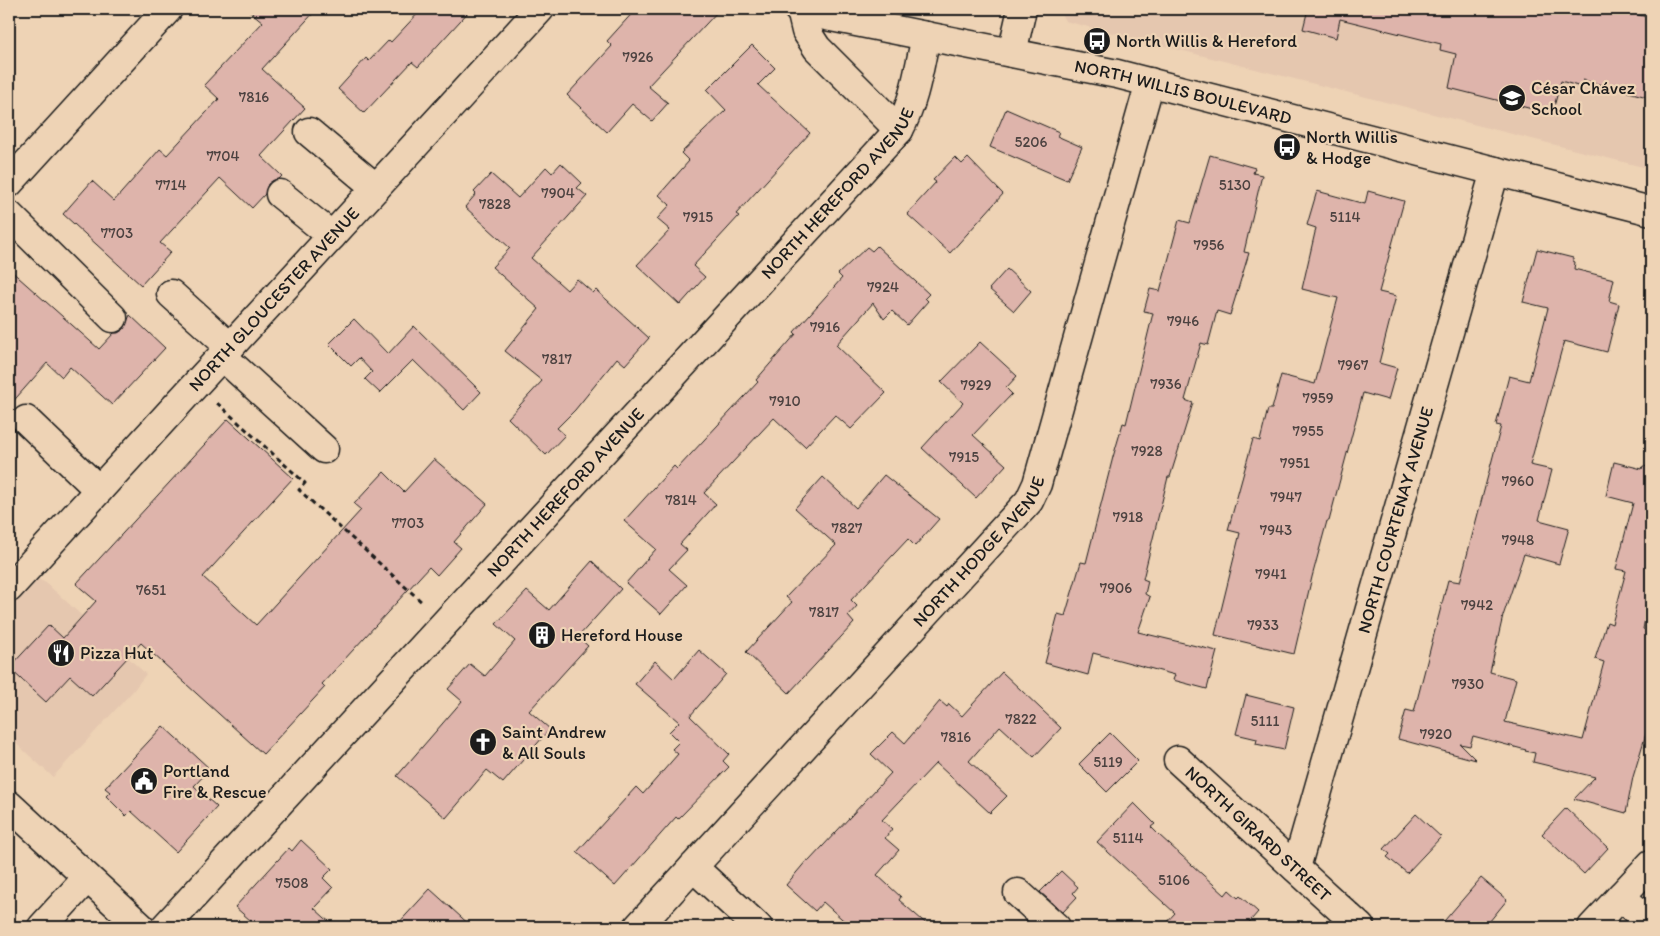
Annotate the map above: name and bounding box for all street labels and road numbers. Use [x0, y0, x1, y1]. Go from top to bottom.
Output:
street label: NORTH WILLIS BOULEVARD [1072, 55, 1294, 129]
street label: NORTH HEREFORD AVENUE [756, 104, 919, 284]
street label: NORTH GLOUCESTER AVENUE [184, 202, 364, 396]
street label: NORTH HEREFORD AVENUE [482, 403, 649, 581]
street label: NORTH COURTENAY AVENUE [1353, 404, 1438, 636]
street label: NORTH HODGE AVENUE [908, 474, 1050, 631]
street label: NORTH GIRARD STREET [1181, 761, 1336, 906]

